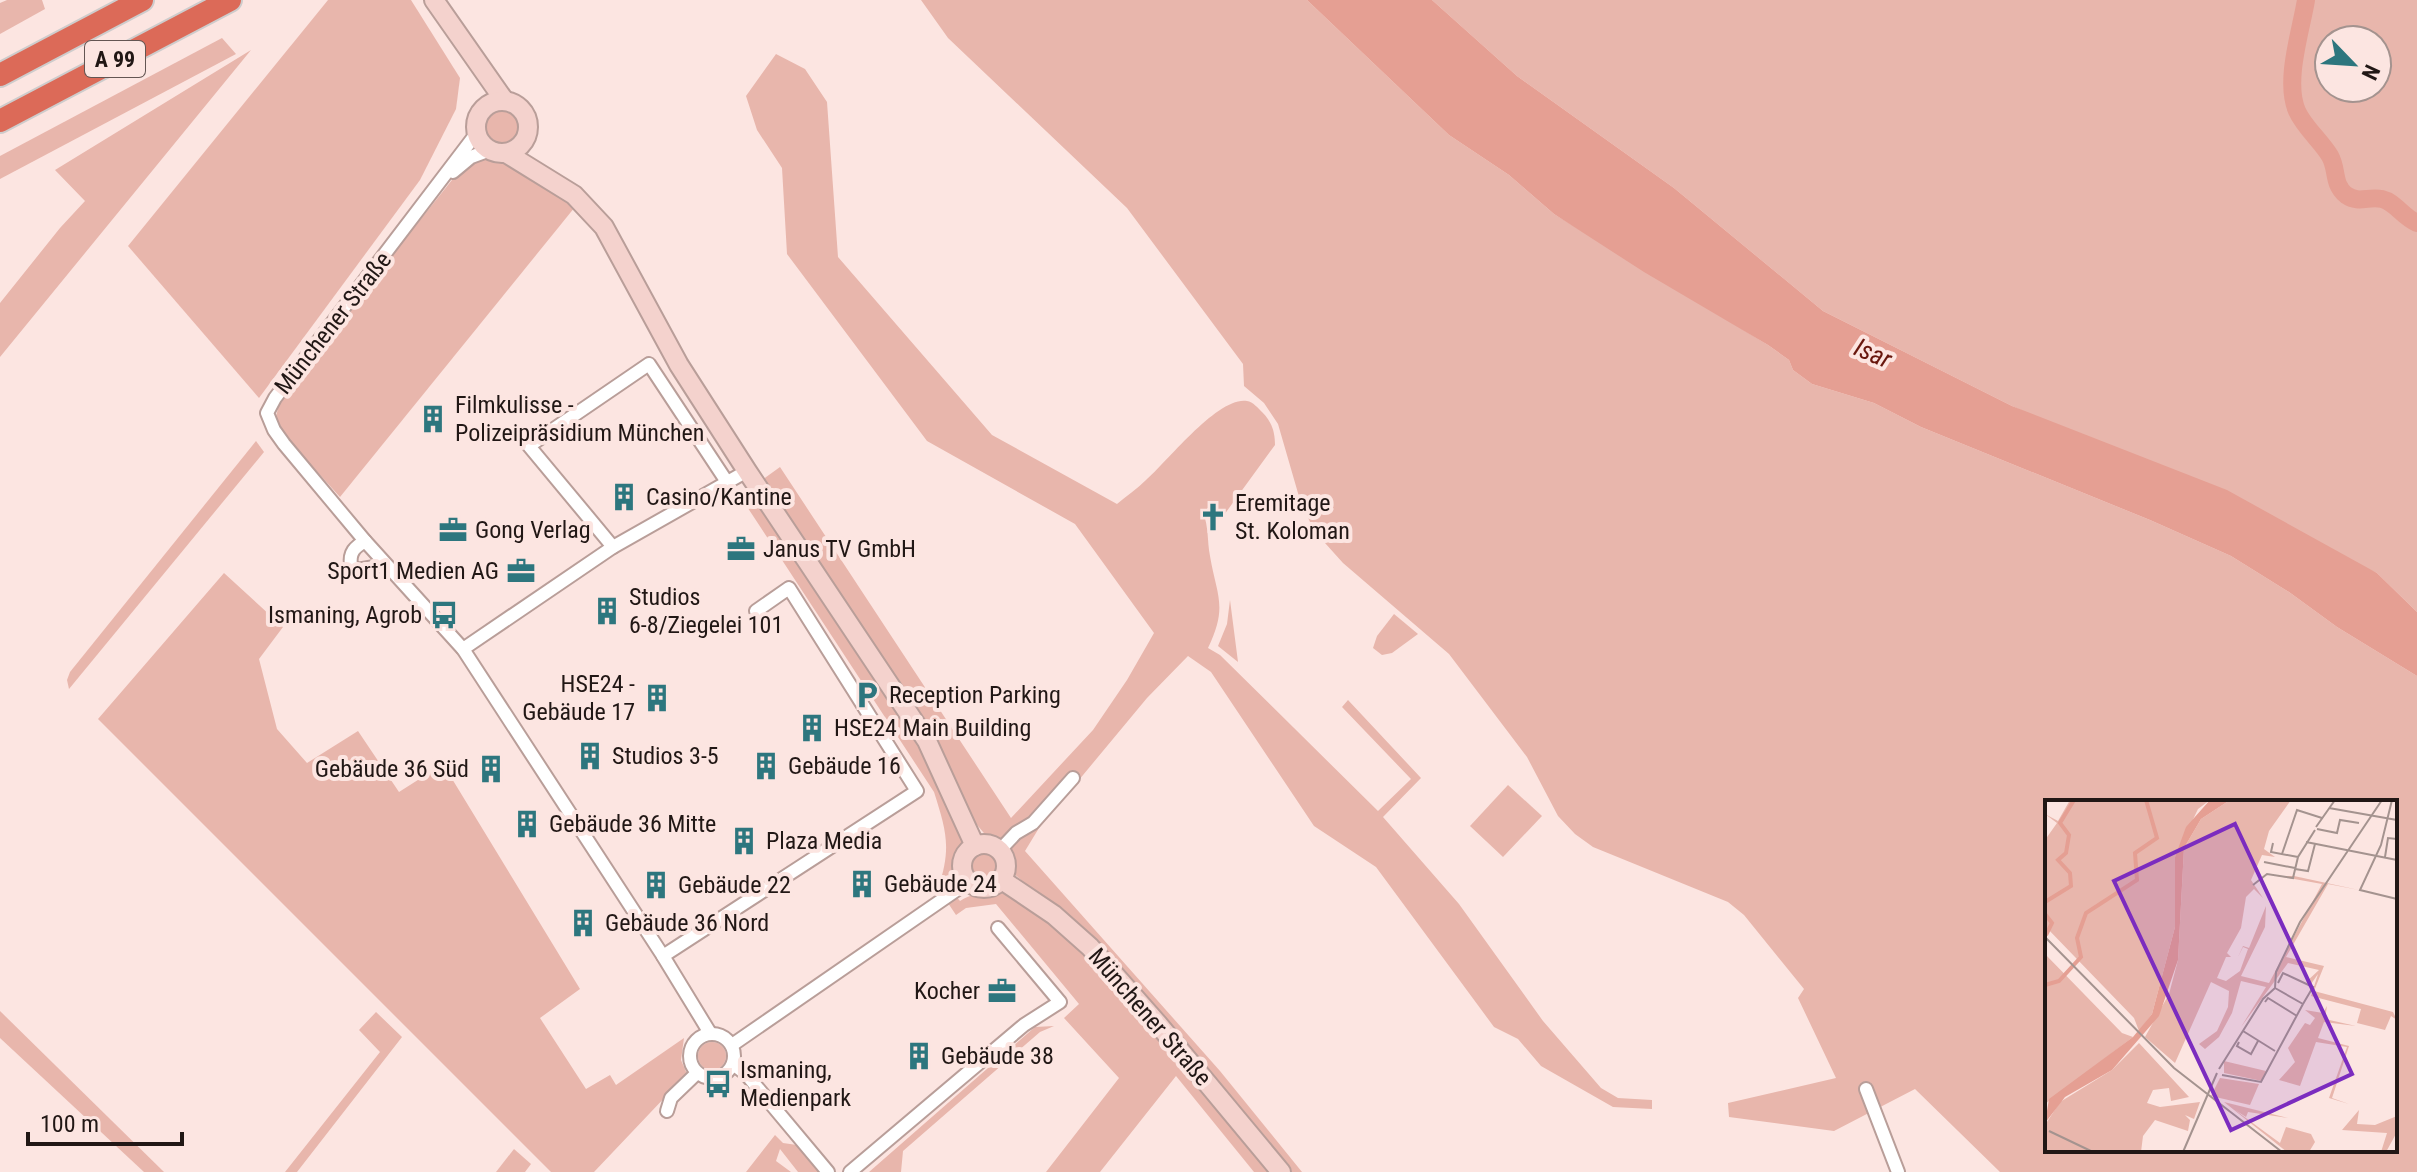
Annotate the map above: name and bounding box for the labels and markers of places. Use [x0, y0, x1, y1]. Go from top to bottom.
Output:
place label: Filmkulisse - Polizeipräsidium München [455, 391, 704, 447]
building icon: Filmkulisse - Polizeipräsidium München [418, 404, 448, 434]
building icon: Casino/Kantine [609, 482, 639, 512]
place label: Casino/Kantine [646, 483, 792, 511]
place label: Eremitage St. Koloman [1235, 489, 1350, 545]
church icon: Eremitage St. Koloman [1198, 502, 1228, 532]
office icon: Gong Verlag [438, 515, 468, 545]
place label: Gong Verlag [475, 516, 591, 544]
office icon: Janus TV GmbH [726, 534, 756, 564]
place label: Janus TV GmbH [763, 535, 916, 563]
office icon: Sport1 Medien AG [506, 556, 536, 586]
place label: Sport1 Medien AG [327, 557, 499, 585]
place label: Studios 6-8/Ziegelei 101 [629, 583, 783, 639]
building icon: Studios 6-8/Ziegelei 101 [592, 596, 622, 626]
bus stop icon: Ismaning, Agrob [429, 600, 459, 630]
place label: Ismaning, Agrob [268, 601, 422, 629]
place label: HSE24 - Gebäude 17 [522, 670, 635, 726]
parking icon: Reception Parking [852, 680, 882, 710]
place label: Reception Parking [889, 681, 1061, 709]
building icon: HSE24 - Gebäude 17 [642, 683, 672, 713]
building icon: HSE24 Main Building [797, 713, 827, 743]
place label: HSE24 Main Building [834, 714, 1031, 742]
building icon: Studios 3-5 [575, 741, 605, 771]
place label: Studios 3-5 [612, 742, 719, 770]
building icon: Gebäude 16 [751, 751, 781, 781]
place label: Gebäude 16 [788, 752, 901, 780]
building icon: Gebäude 36 Süd [476, 754, 506, 784]
place label: Gebäude 36 Süd [315, 755, 469, 783]
building icon: Gebäude 36 Mitte [512, 809, 542, 839]
place label: Gebäude 36 Mitte [549, 810, 716, 838]
building icon: Plaza Media [729, 826, 759, 856]
place label: Plaza Media [766, 827, 882, 855]
building icon: Gebäude 24 [847, 869, 877, 899]
building icon: Gebäude 22 [641, 870, 671, 900]
place label: Gebäude 24 [884, 870, 997, 898]
place label: Gebäude 22 [678, 871, 791, 899]
building icon: Gebäude 36 Nord [568, 908, 598, 938]
place label: Gebäude 36 Nord [605, 909, 769, 937]
office icon: Kocher [987, 976, 1017, 1006]
place label: Kocher [914, 977, 980, 1005]
building icon: Gebäude 38 [904, 1041, 934, 1071]
place label: Gebäude 38 [941, 1042, 1054, 1070]
place label: Ismaning, Medienpark [740, 1056, 851, 1112]
bus stop icon: Ismaning, Medienpark [703, 1069, 733, 1099]

